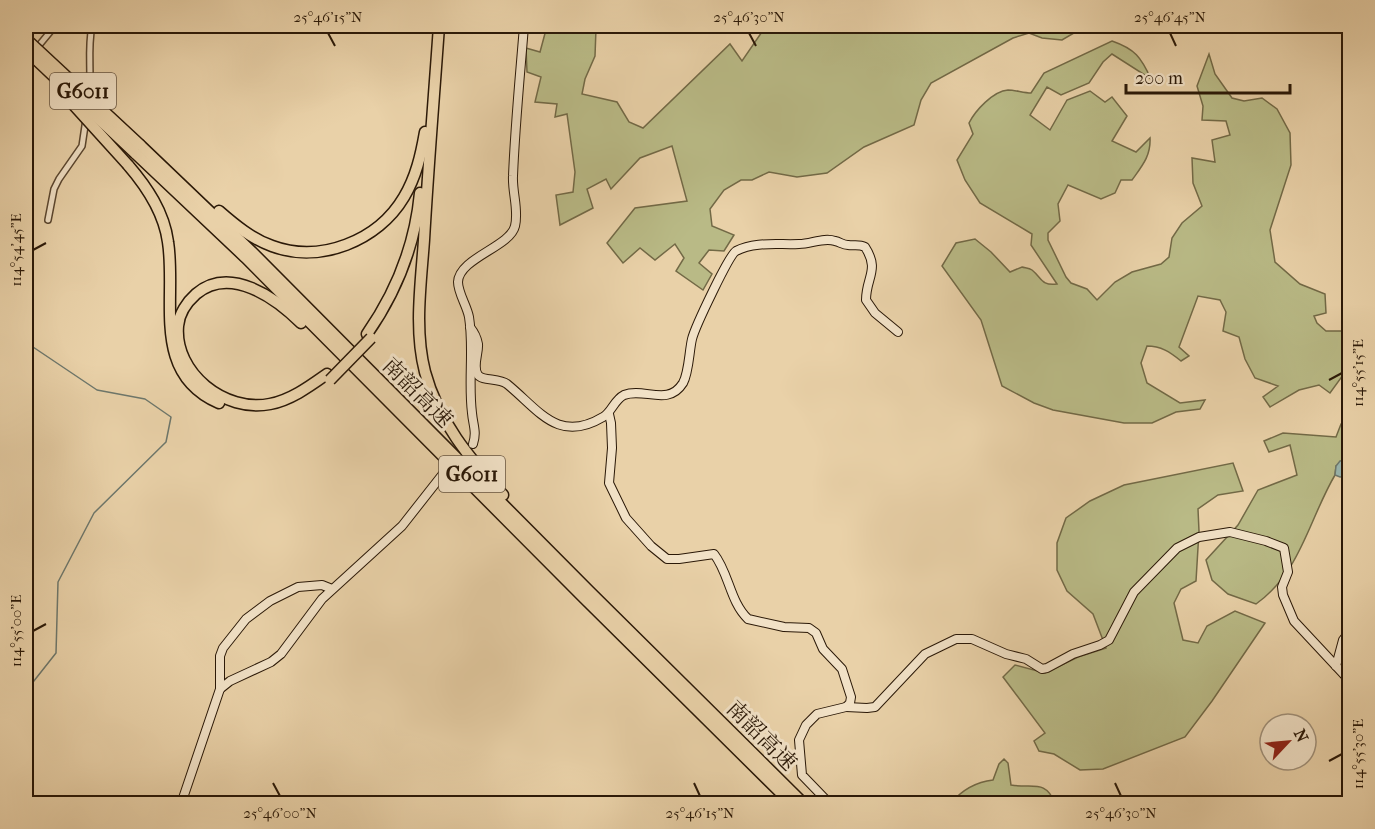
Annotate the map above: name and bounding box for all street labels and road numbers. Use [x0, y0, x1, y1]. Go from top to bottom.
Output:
road number: G6011 [50, 73, 116, 109]
street label: 南韶高速 [377, 352, 458, 433]
road number: G6011 [439, 456, 505, 492]
street label: 南韶高速 [721, 695, 802, 776]

